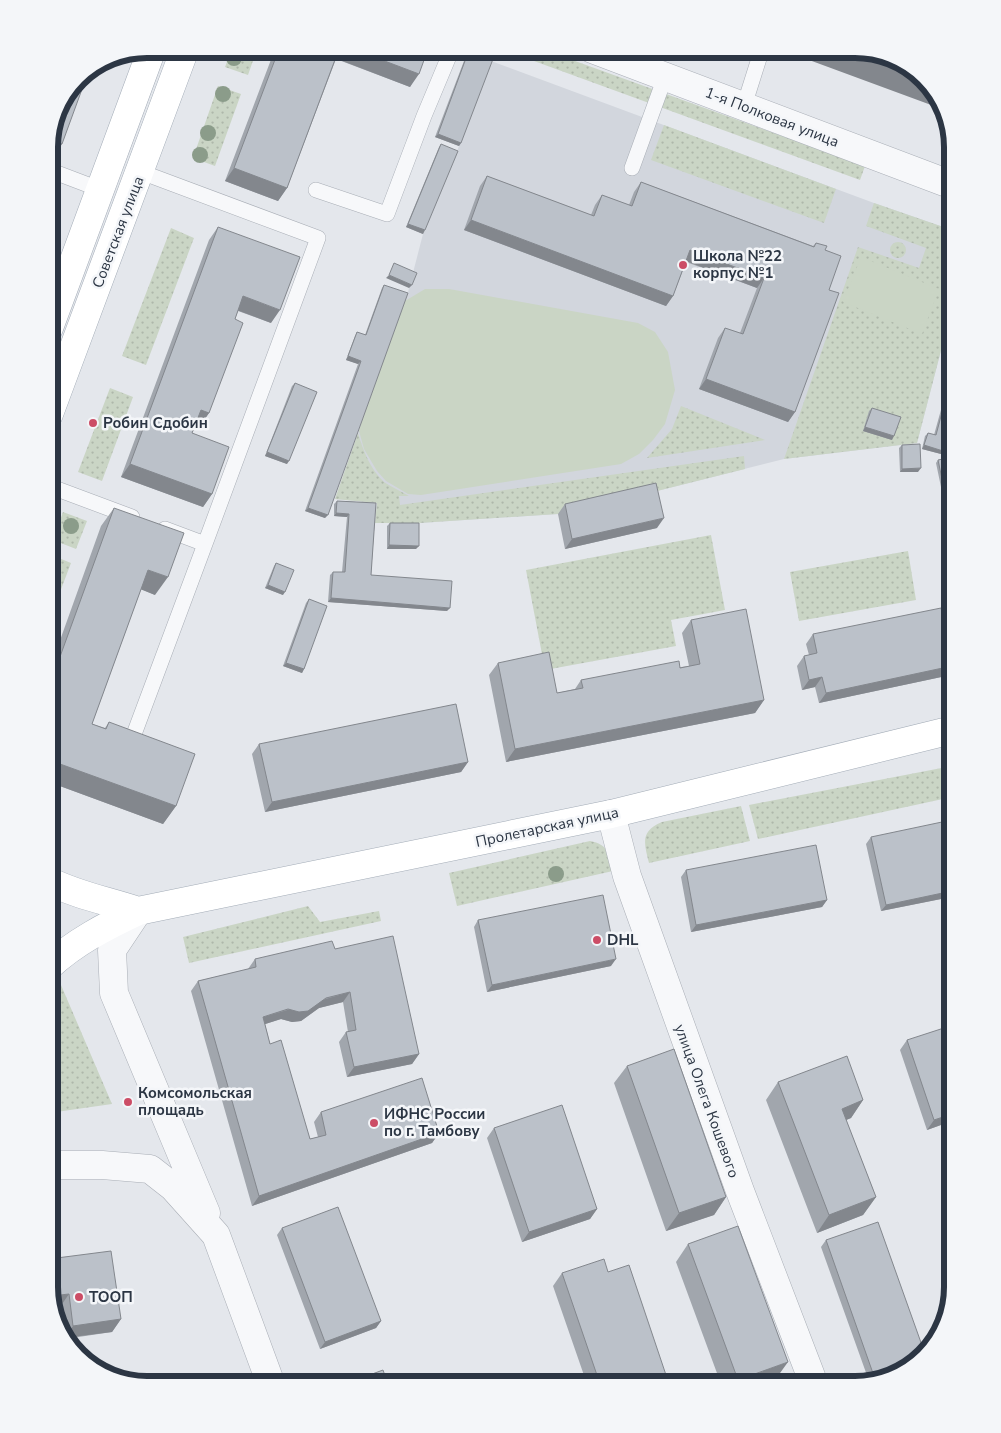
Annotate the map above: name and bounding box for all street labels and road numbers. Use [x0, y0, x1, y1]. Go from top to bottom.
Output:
street label: 1-я Полковая улица [702, 82, 842, 152]
street label: Советская улица [87, 173, 149, 291]
street label: Пролетарская улица [474, 802, 620, 852]
street label: улица Олега Кошевого [670, 1021, 744, 1181]

